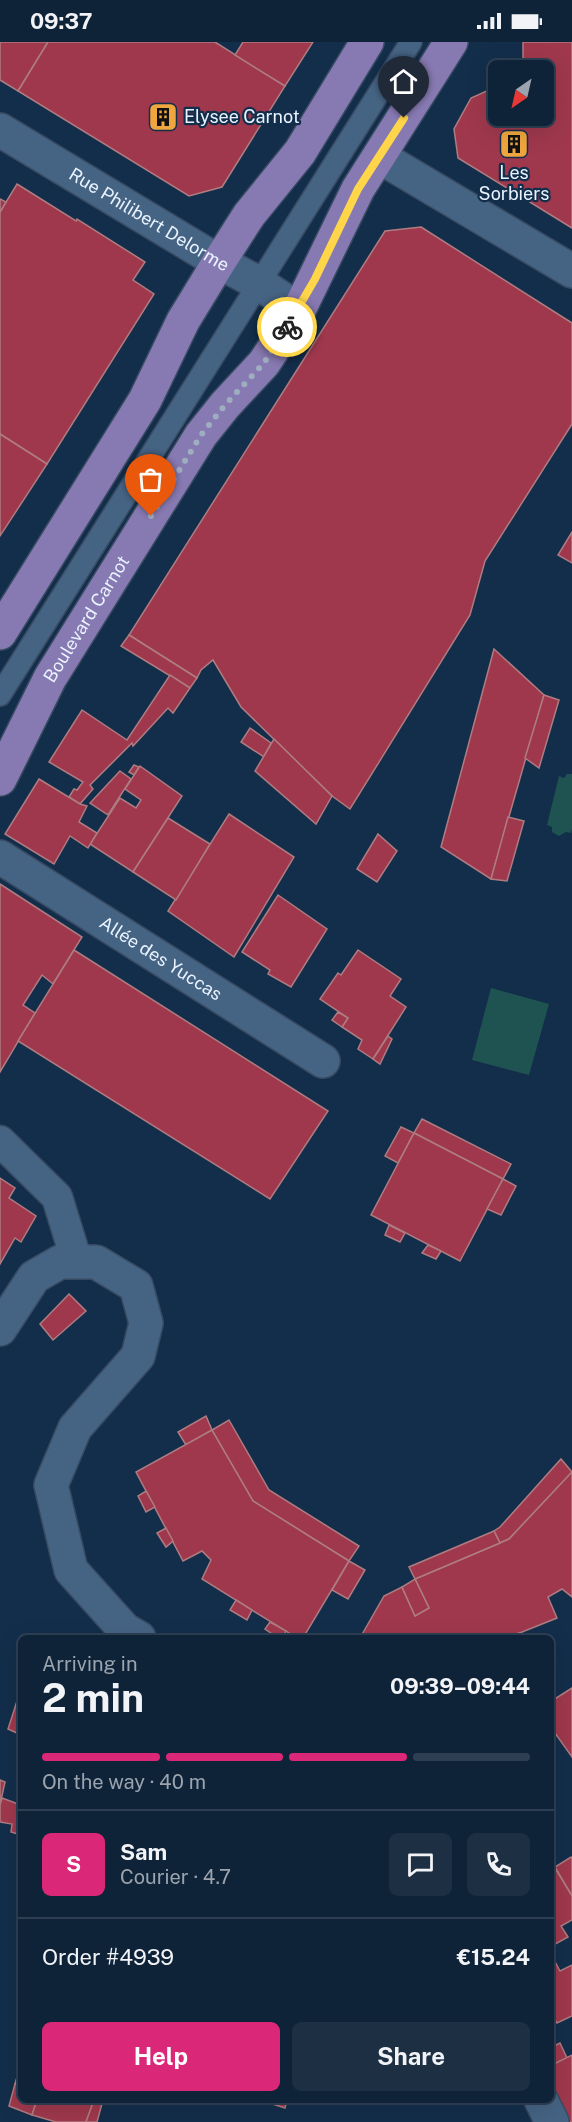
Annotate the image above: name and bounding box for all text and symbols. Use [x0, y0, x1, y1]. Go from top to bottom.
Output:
text: 09:37 [30, 8, 93, 34]
pin [378, 56, 429, 118]
north arrow [488, 60, 554, 126]
map controls [488, 60, 554, 126]
icon: home [387, 65, 420, 98]
building icon: Elysee Carnot [147, 101, 179, 133]
place label: Elysee Carnot [184, 106, 300, 127]
building icon: Les Sorbiers [498, 128, 530, 160]
place label: Les Sorbiers [479, 162, 549, 204]
street label: Rue Philibert Delorme [65, 163, 233, 275]
courier [257, 297, 317, 357]
icon: bike [271, 311, 304, 344]
pin [125, 454, 176, 516]
icon: bag [134, 463, 167, 496]
street label: Boulevard Carnot [39, 552, 133, 686]
street label: Allée des Yuccas [96, 912, 226, 1004]
text: Arriving in [42, 1652, 137, 1676]
text: 09:39–09:44 [390, 1673, 530, 1699]
text: 2 min [42, 1675, 144, 1721]
text: On the way · 40 m [42, 1770, 206, 1794]
button: chat [389, 1833, 452, 1896]
button: phone [467, 1833, 530, 1896]
text: Sam [120, 1839, 167, 1865]
text: S [66, 1851, 81, 1877]
text: Courier · 4.7 [120, 1865, 231, 1889]
text: Order #4939 [42, 1944, 174, 1970]
text: €15.24 [457, 1944, 530, 1970]
button: Help [42, 2022, 280, 2091]
button: Share [292, 2022, 530, 2091]

